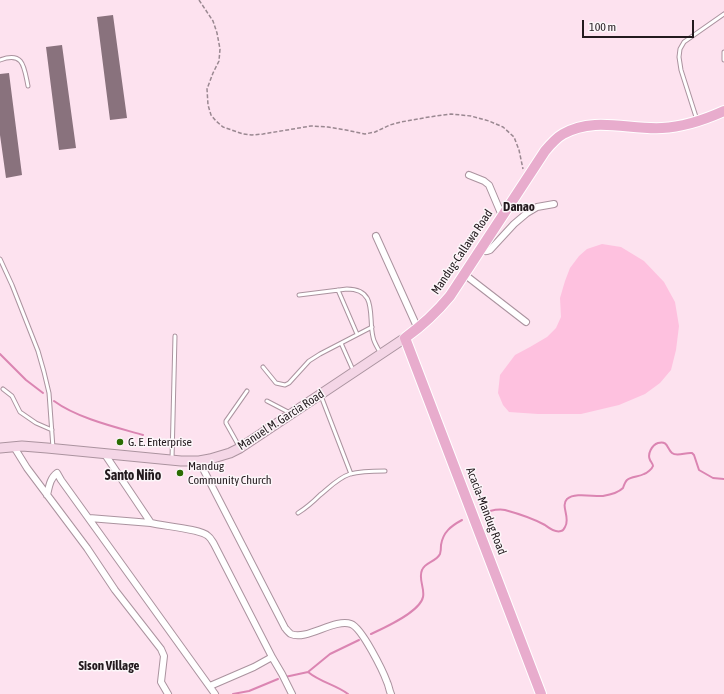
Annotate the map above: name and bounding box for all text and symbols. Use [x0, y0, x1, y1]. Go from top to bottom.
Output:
scale bar [584, 12, 696, 38]
text: 100 m [589, 20, 616, 34]
district label: Danao [503, 199, 535, 215]
street label: Mandug-Callawa Road [428, 207, 496, 297]
street label: Manuel M. Garcia Road [235, 387, 327, 453]
place label: G. E. Enterprise [128, 435, 192, 449]
marker: G. E. Enterprise [115, 437, 125, 447]
place label: Mandug Community Church [188, 459, 272, 487]
street label: Acacia-Mandug Road [463, 465, 509, 557]
district label: Santo Niño [105, 468, 161, 484]
marker: Mandug Community Church [175, 468, 185, 478]
district label: Sison Village [79, 658, 139, 674]

